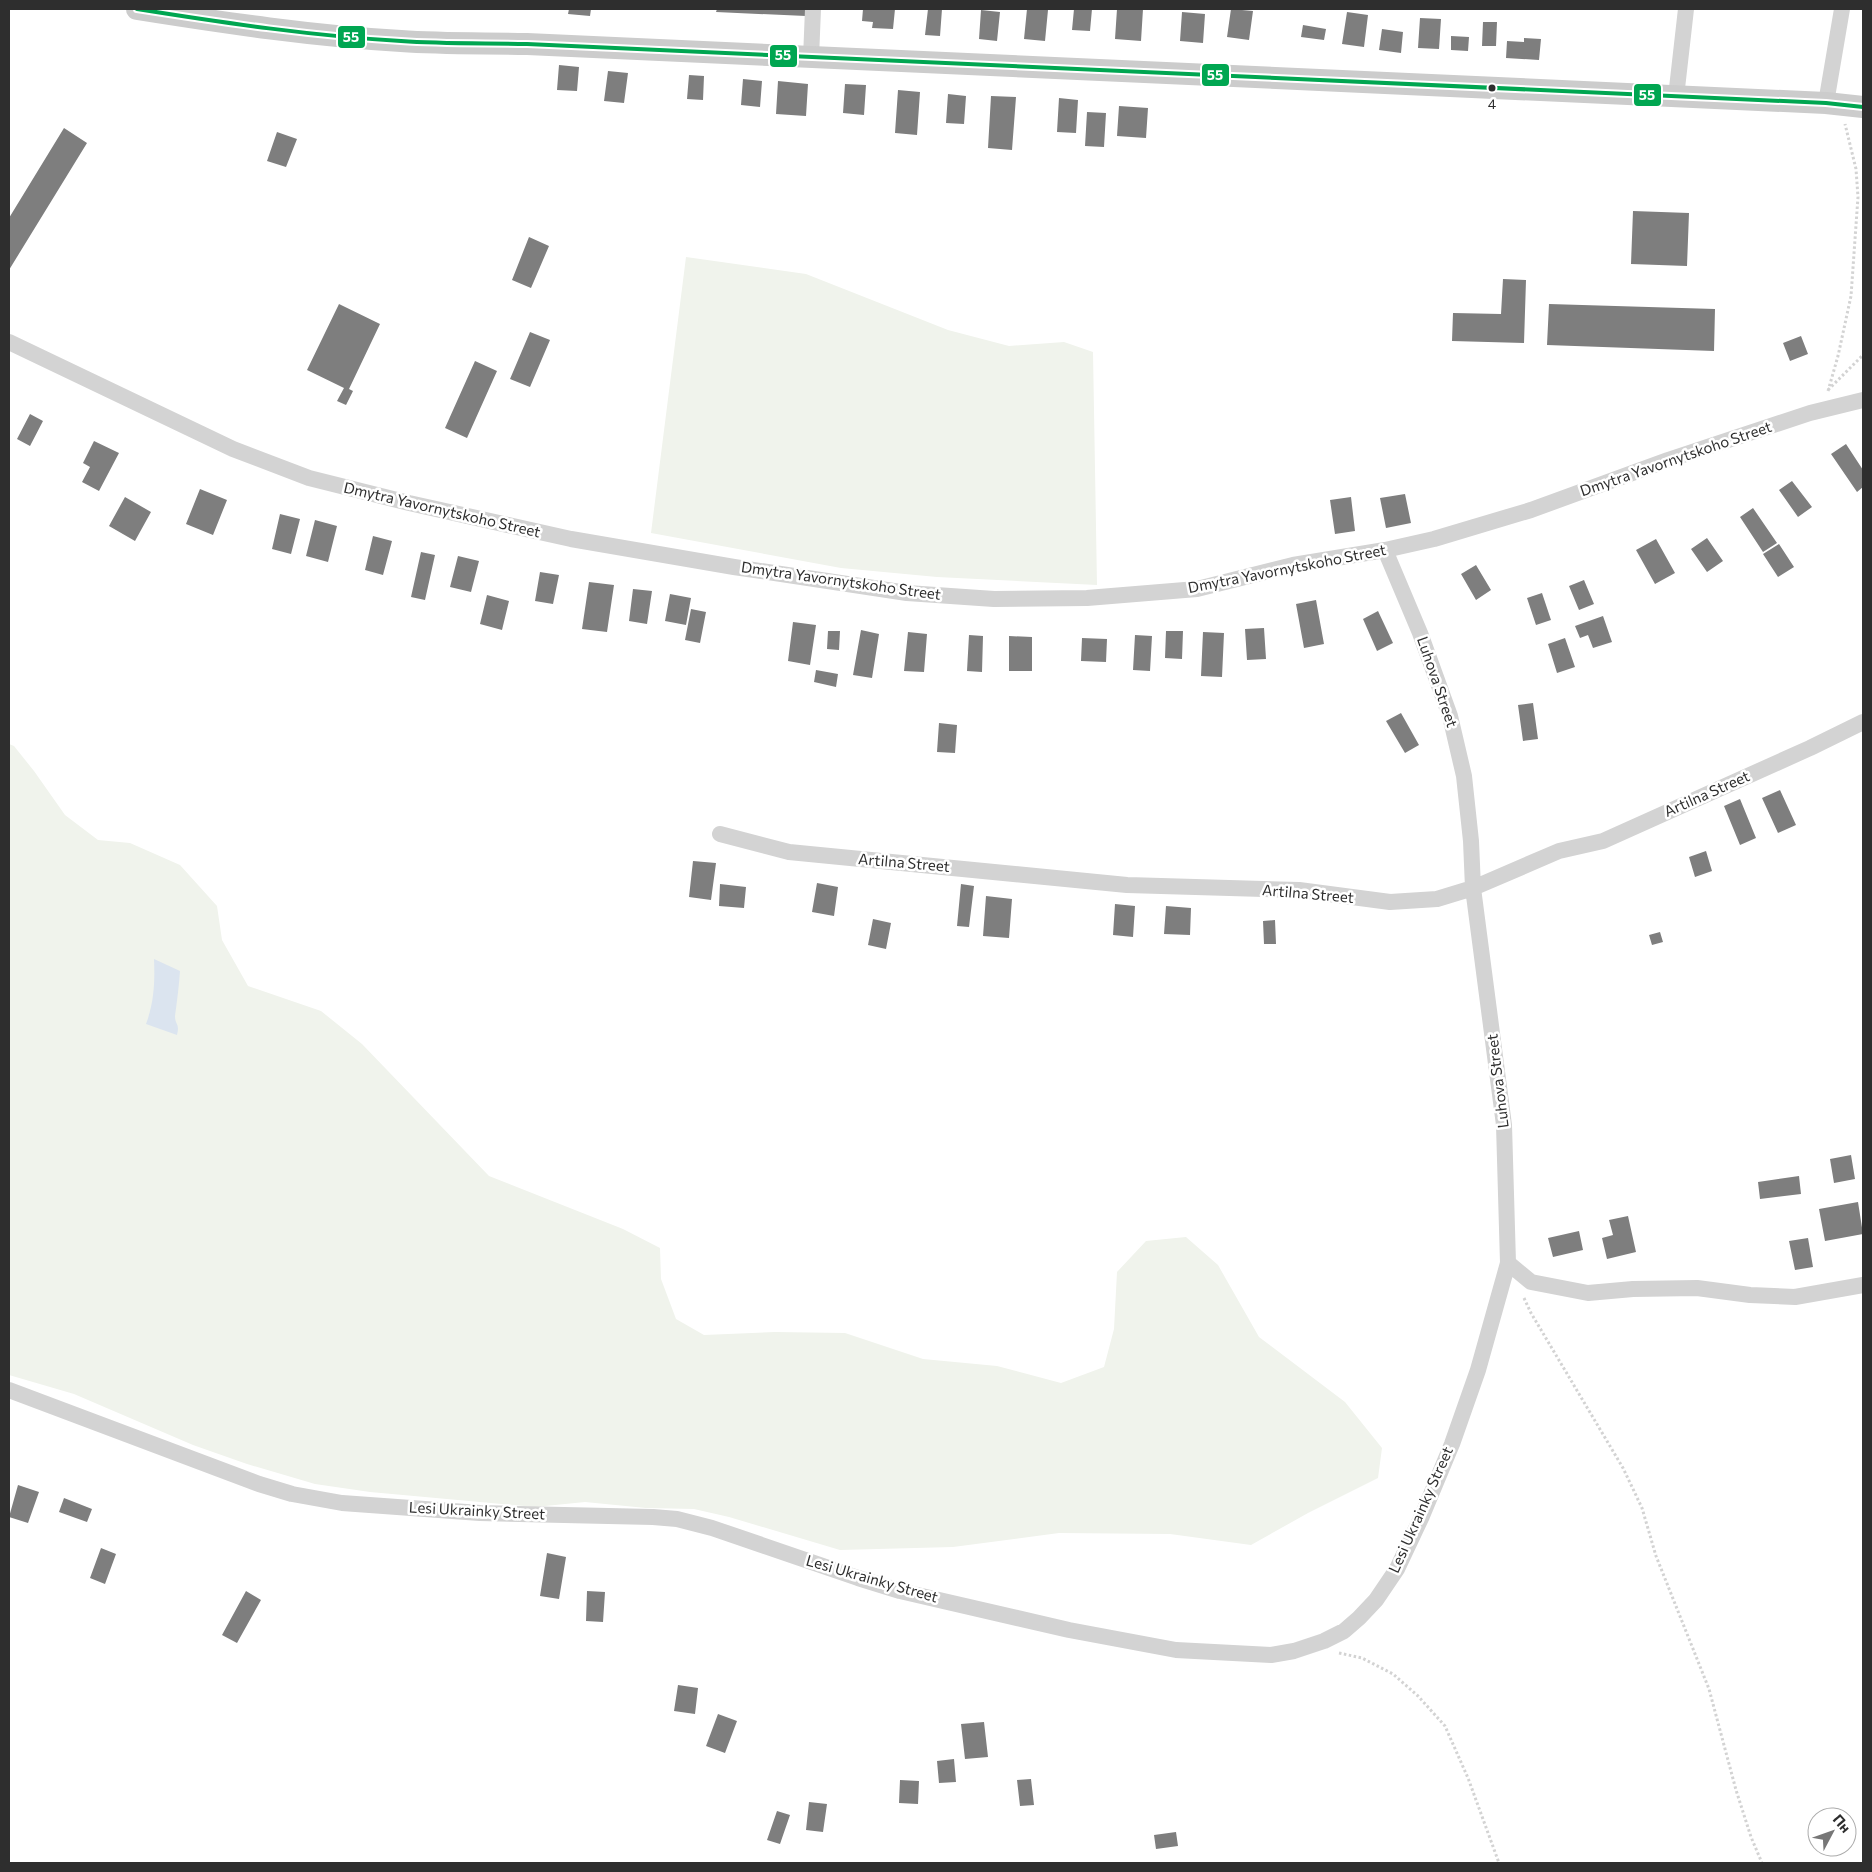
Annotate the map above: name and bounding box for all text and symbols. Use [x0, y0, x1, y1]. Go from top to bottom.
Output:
line badge: 55 [337, 25, 366, 49]
text: 55 [343, 28, 359, 45]
line badge: 55 [769, 44, 798, 68]
text: 55 [775, 46, 791, 63]
line badge: 55 [1201, 63, 1230, 87]
text: 55 [1207, 66, 1223, 83]
marker: 4 [1487, 83, 1497, 93]
line badge: 55 [1633, 83, 1662, 107]
text: 55 [1639, 86, 1655, 103]
place label: 4 [1488, 95, 1497, 112]
street label: Dmytra Yavornytskoho Street [1577, 417, 1774, 499]
street label: Dmytra Yavornytskoho Street [342, 478, 542, 540]
street label: Dmytra Yavornytskoho Street [1186, 540, 1387, 596]
street label: Dmytra Yavornytskoho Street [740, 557, 942, 603]
street label: Luhova Street [1414, 634, 1462, 729]
street label: Artilna Street [1661, 766, 1752, 820]
street label: Artilna Street [858, 849, 951, 875]
street label: Artilna Street [1262, 880, 1355, 906]
street label: Luhova Street [1482, 1033, 1512, 1129]
street label: Lesi Ukrainky Street [1384, 1444, 1456, 1576]
street label: Lesi Ukrainky Street [408, 1497, 546, 1523]
street label: Lesi Ukrainky Street [804, 1551, 940, 1605]
north arrow [1807, 1807, 1857, 1857]
text: Пн [1830, 1811, 1855, 1836]

